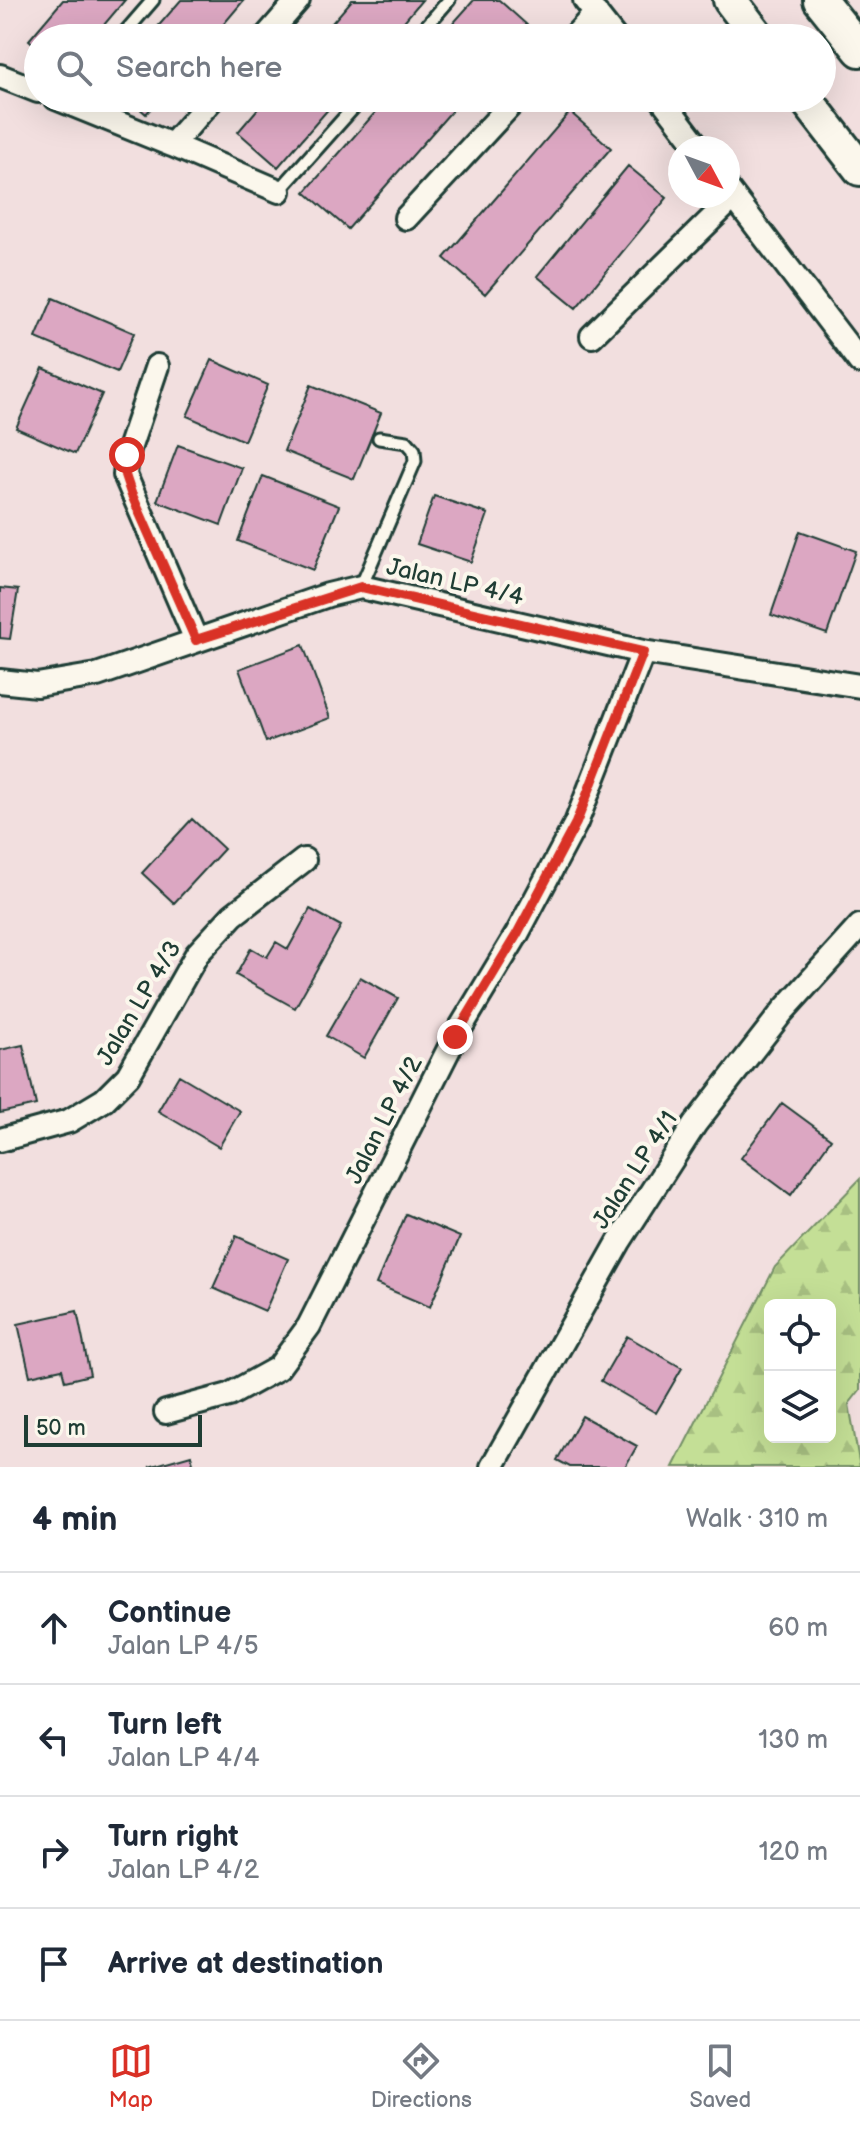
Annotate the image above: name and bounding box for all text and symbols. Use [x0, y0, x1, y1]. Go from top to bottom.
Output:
search box [24, 24, 836, 112]
icon: search [52, 46, 96, 90]
text: Search here [116, 50, 282, 86]
north arrow [668, 136, 740, 208]
route start [109, 437, 145, 473]
street label: Jalan LP 4/4 [384, 552, 527, 612]
street label: Jalan LP 4/3 [91, 936, 187, 1070]
route end [437, 1019, 473, 1055]
street label: Jalan LP 4/2 [339, 1051, 429, 1189]
street label: Jalan LP 4/1 [586, 1106, 684, 1234]
map controls [764, 1299, 836, 1443]
button: locate [764, 1299, 836, 1371]
button: layers [764, 1371, 836, 1443]
scale bar [24, 1411, 202, 1447]
text: 50 m [36, 1415, 86, 1442]
text: 4 min [32, 1499, 118, 1540]
text: Walk · 310 m [686, 1504, 828, 1535]
text: Continue [108, 1595, 231, 1631]
icon: ahead [32, 1606, 76, 1650]
text: 60 m [768, 1613, 828, 1644]
text: Jalan LP 4/5 [108, 1631, 259, 1662]
text: Turn left [108, 1707, 222, 1743]
icon: left [32, 1718, 76, 1762]
text: 130 m [758, 1725, 828, 1756]
text: Jalan LP 4/4 [108, 1743, 260, 1774]
text: Turn right [108, 1819, 239, 1855]
icon: right [32, 1830, 76, 1874]
text: 120 m [759, 1837, 828, 1868]
text: Jalan LP 4/2 [108, 1855, 259, 1886]
icon: arrive [32, 1942, 76, 1986]
text: Arrive at destination [108, 1946, 384, 1982]
tab: Map [109, 2039, 153, 2114]
tab: Directions [371, 2039, 472, 2114]
tab: Saved [689, 2039, 751, 2114]

